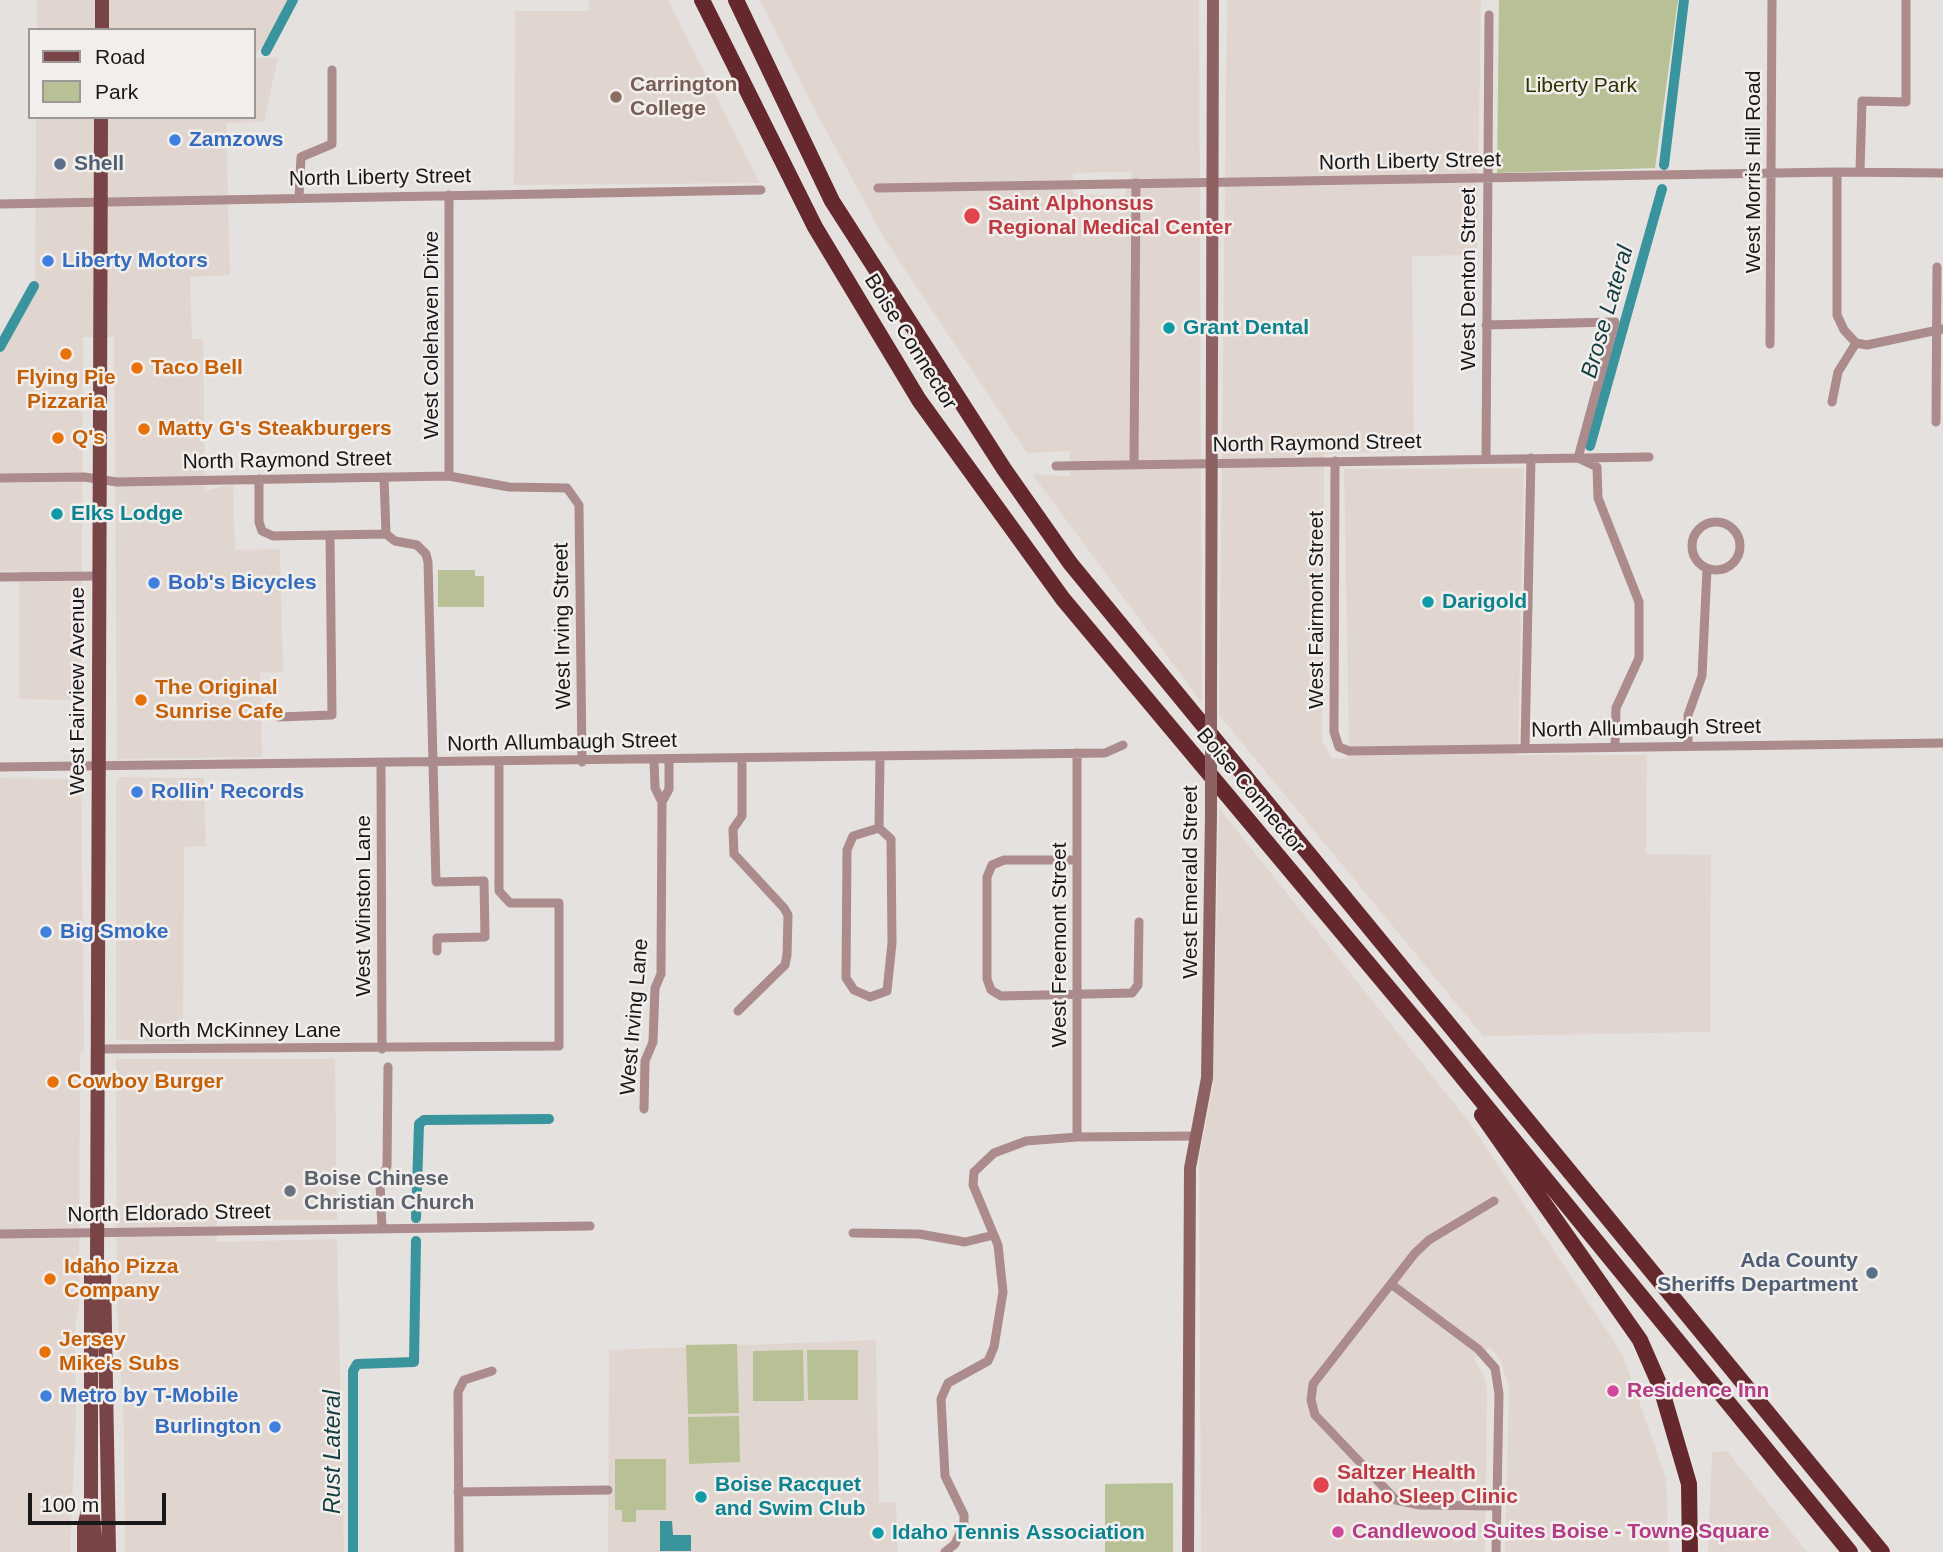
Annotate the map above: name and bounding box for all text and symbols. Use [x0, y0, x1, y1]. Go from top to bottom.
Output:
legend [28, 28, 256, 119]
text: Road [95, 45, 145, 68]
street label: West Morris Hill Road [1741, 71, 1767, 273]
place label: Carrington College [630, 72, 737, 122]
park label: Liberty Park [1525, 73, 1637, 99]
text: Park [95, 80, 138, 103]
marker: Carrington College [608, 89, 624, 105]
place label: Zamzows [189, 127, 284, 153]
marker: Zamzows [167, 132, 183, 148]
street label: North Liberty Street [1319, 148, 1501, 176]
place label: Shell [74, 151, 124, 177]
marker: Shell [52, 156, 68, 172]
street label: North Liberty Street [289, 164, 471, 192]
street label: West Denton Street [1456, 188, 1482, 370]
place label: Saint Alphonsus Regional Medical Center [988, 191, 1232, 241]
marker: Saint Alphonsus Regional Medical Center [962, 206, 982, 226]
street label: West Colehaven Drive [419, 231, 445, 439]
water label: Brose Lateral [1576, 242, 1640, 382]
place label: Liberty Motors [62, 248, 208, 274]
marker: Liberty Motors [40, 253, 56, 269]
street label: Boise Connector [858, 269, 962, 415]
place label: Grant Dental [1183, 315, 1309, 341]
marker: Grant Dental [1161, 320, 1177, 336]
marker: Flying Pie Pizzaria [58, 346, 74, 362]
place label: Taco Bell [151, 355, 243, 381]
marker: Taco Bell [129, 360, 145, 376]
place label: Flying Pie Pizzaria [16, 365, 116, 415]
place label: Matty G's Steakburgers [158, 416, 392, 442]
marker: Matty G's Steakburgers [136, 421, 152, 437]
place label: Q's [72, 425, 105, 451]
marker: Q's [50, 430, 66, 446]
street label: North Raymond Street [1212, 430, 1422, 458]
street label: North Raymond Street [182, 447, 392, 475]
place label: Elks Lodge [71, 501, 183, 527]
marker: Elks Lodge [49, 506, 65, 522]
street label: West Fairmont Street [1304, 511, 1330, 709]
street label: West Irving Street [549, 543, 577, 709]
place label: Bob's Bicycles [168, 570, 317, 596]
marker: Bob's Bicycles [146, 575, 162, 591]
street label: West Fairview Avenue [65, 587, 91, 795]
place label: Darigold [1442, 589, 1527, 615]
marker: Darigold [1420, 594, 1436, 610]
place label: The Original Sunrise Cafe [155, 675, 283, 725]
marker: The Original Sunrise Cafe [133, 692, 149, 708]
street label: North Allumbaugh Street [1531, 714, 1761, 744]
street label: Boise Connector [1190, 723, 1310, 859]
street label: North Allumbaugh Street [447, 728, 677, 758]
place label: Rollin' Records [151, 779, 304, 805]
marker: Rollin' Records [129, 784, 145, 800]
street label: West Emerald Street [1178, 785, 1204, 979]
street label: West Winston Lane [351, 815, 377, 997]
street label: West Freemont Street [1047, 842, 1073, 1048]
place label: Big Smoke [60, 919, 169, 945]
marker: Big Smoke [38, 924, 54, 940]
street label: West Irving Lane [616, 938, 654, 1096]
street label: North McKinney Lane [139, 1018, 341, 1044]
place label: Cowboy Burger [67, 1069, 223, 1095]
marker: Cowboy Burger [45, 1074, 61, 1090]
place label: Boise Chinese Christian Church [304, 1166, 474, 1216]
marker: Boise Chinese Christian Church [282, 1183, 298, 1199]
street label: North Eldorado Street [67, 1200, 271, 1228]
place label: Ada County Sheriffs Department [1657, 1248, 1858, 1298]
place label: Idaho Pizza Company [64, 1254, 178, 1304]
marker: Ada County Sheriffs Department [1864, 1265, 1880, 1281]
marker: Idaho Pizza Company [42, 1271, 58, 1287]
place label: Jersey Mike's Subs [59, 1327, 180, 1377]
marker: Jersey Mike's Subs [37, 1344, 53, 1360]
place label: Residence Inn [1627, 1378, 1769, 1404]
place label: Metro by T-Mobile [60, 1383, 238, 1409]
marker: Residence Inn [1605, 1383, 1621, 1399]
marker: Metro by T-Mobile [38, 1388, 54, 1404]
water label: Rust Lateral [320, 1390, 348, 1514]
place label: Burlington [155, 1414, 261, 1440]
marker: Burlington [267, 1419, 283, 1435]
place label: Saltzer Health Idaho Sleep Clinic [1337, 1460, 1518, 1510]
place label: Boise Racquet and Swim Club [715, 1472, 866, 1522]
marker: Saltzer Health Idaho Sleep Clinic [1311, 1475, 1331, 1495]
scale bar [32, 1478, 170, 1522]
marker: Boise Racquet and Swim Club [693, 1489, 709, 1505]
text: 100 m [41, 1493, 99, 1516]
place label: Candlewood Suites Boise - Towne Square [1352, 1519, 1769, 1545]
place label: Idaho Tennis Association [892, 1520, 1145, 1546]
marker: Candlewood Suites Boise - Towne Square [1330, 1524, 1346, 1540]
marker: Idaho Tennis Association [870, 1525, 886, 1541]

